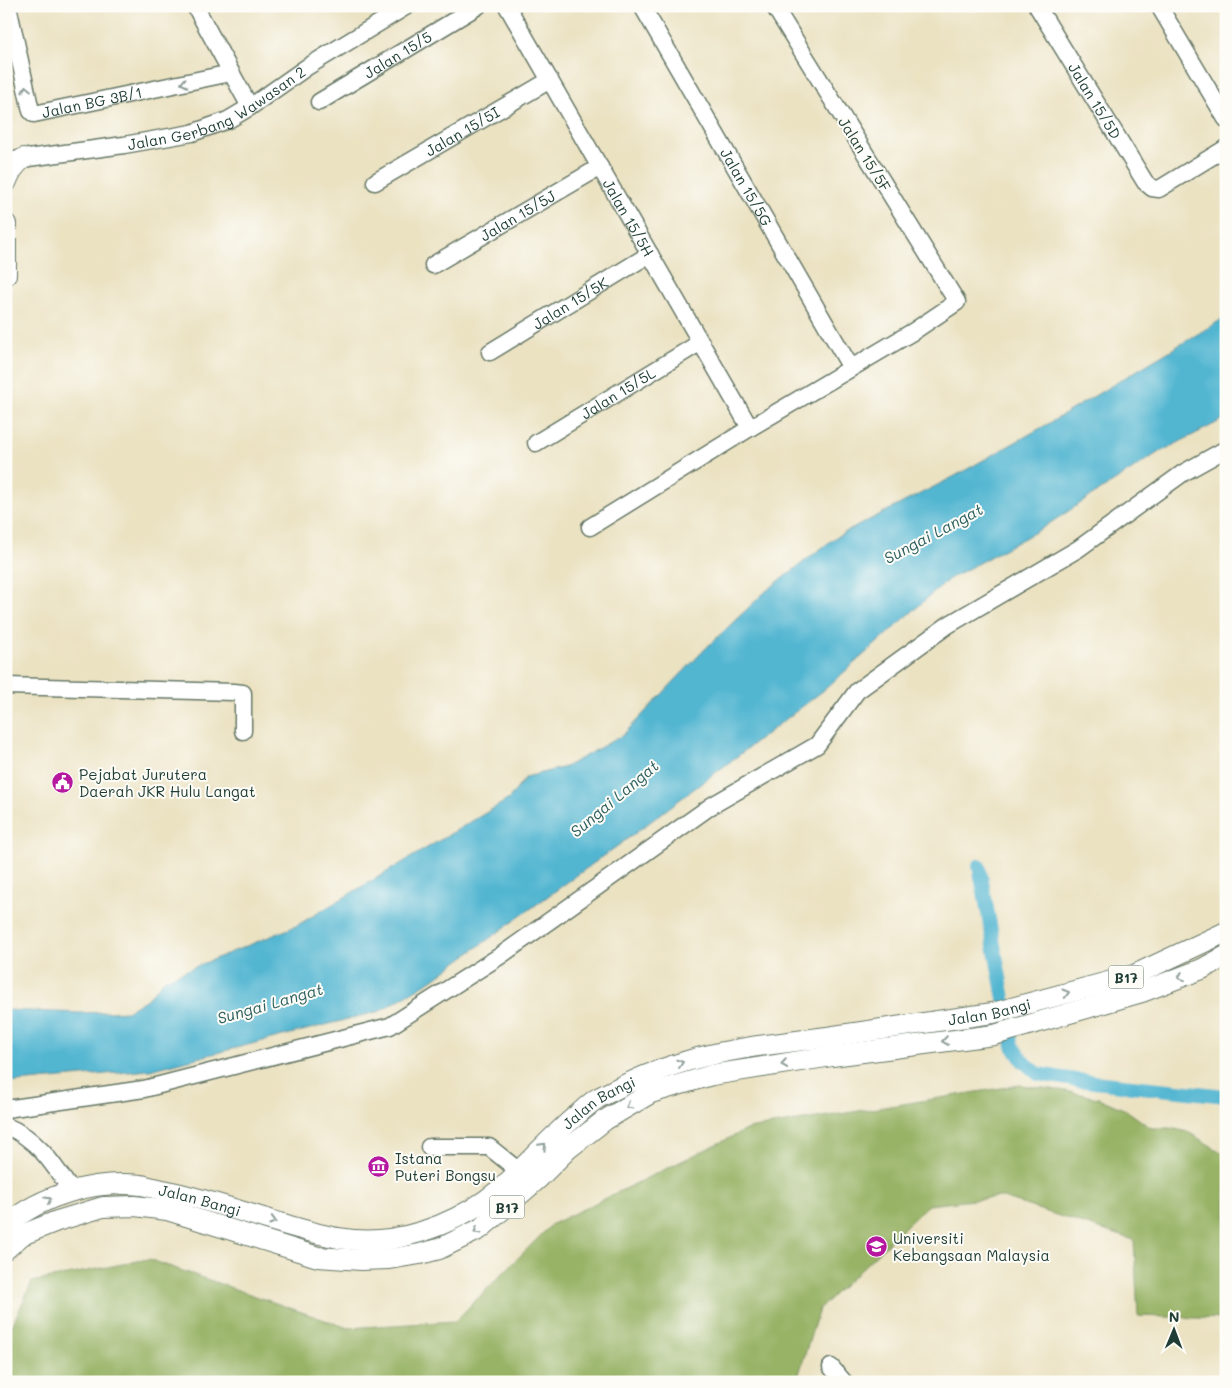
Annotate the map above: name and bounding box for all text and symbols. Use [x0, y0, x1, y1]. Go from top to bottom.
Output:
street label: Jalan 15/5 [360, 26, 435, 83]
street label: Jalan 15/5D [1064, 59, 1126, 143]
street label: Jalan Gerbang Wawasan 2 [126, 61, 309, 154]
one-way arrow [179, 78, 188, 88]
street label: Jalan BG 3B/1 [40, 82, 144, 122]
one-way arrow [22, 84, 32, 93]
street label: Jalan 15/5I [422, 102, 503, 161]
street label: Jalan 15/5F [834, 113, 896, 195]
street label: Jalan 15/5G [716, 144, 777, 230]
street label: Jalan 15/5H [598, 175, 659, 260]
street label: Jalan 15/5J [476, 185, 560, 245]
street label: Jalan 15/5K [529, 272, 612, 334]
street label: Jalan 15/5L [577, 362, 659, 423]
water label: Sungai Langat [880, 498, 986, 568]
water label: Sungai Langat [565, 755, 663, 841]
place label: Pejabat Jurutera Daerah JKR Hulu Langat [79, 764, 256, 801]
public building icon: Pejabat Jurutera Daerah JKR Hulu Langat [51, 771, 75, 795]
road number: B17 [1108, 966, 1144, 989]
one-way arrow [1178, 971, 1186, 981]
water label: Sungai Langat [215, 978, 325, 1028]
one-way arrow [1062, 989, 1070, 999]
street label: Jalan Bangi [947, 993, 1033, 1029]
one-way arrow [941, 1036, 950, 1046]
one-way arrow [780, 1058, 789, 1068]
one-way arrow [675, 1059, 684, 1069]
street label: Jalan Bangi [558, 1071, 638, 1133]
one-way arrow [625, 1100, 634, 1110]
one-way arrow [537, 1143, 546, 1152]
place label: Istana Puteri Bongsu [395, 1148, 496, 1185]
museum icon: Istana Puteri Bongsu [367, 1155, 391, 1179]
street label: Jalan Bangi [157, 1179, 243, 1221]
one-way arrow [42, 1196, 51, 1206]
road number: B17 [490, 1196, 524, 1218]
one-way arrow [268, 1215, 277, 1225]
one-way arrow [473, 1224, 482, 1234]
place label: Universiti Kebangsaan Malaysia [893, 1228, 1050, 1265]
school or university icon: Universiti Kebangsaan Malaysia [865, 1235, 889, 1259]
north arrow [1150, 1306, 1200, 1356]
text: N [1169, 1307, 1180, 1326]

